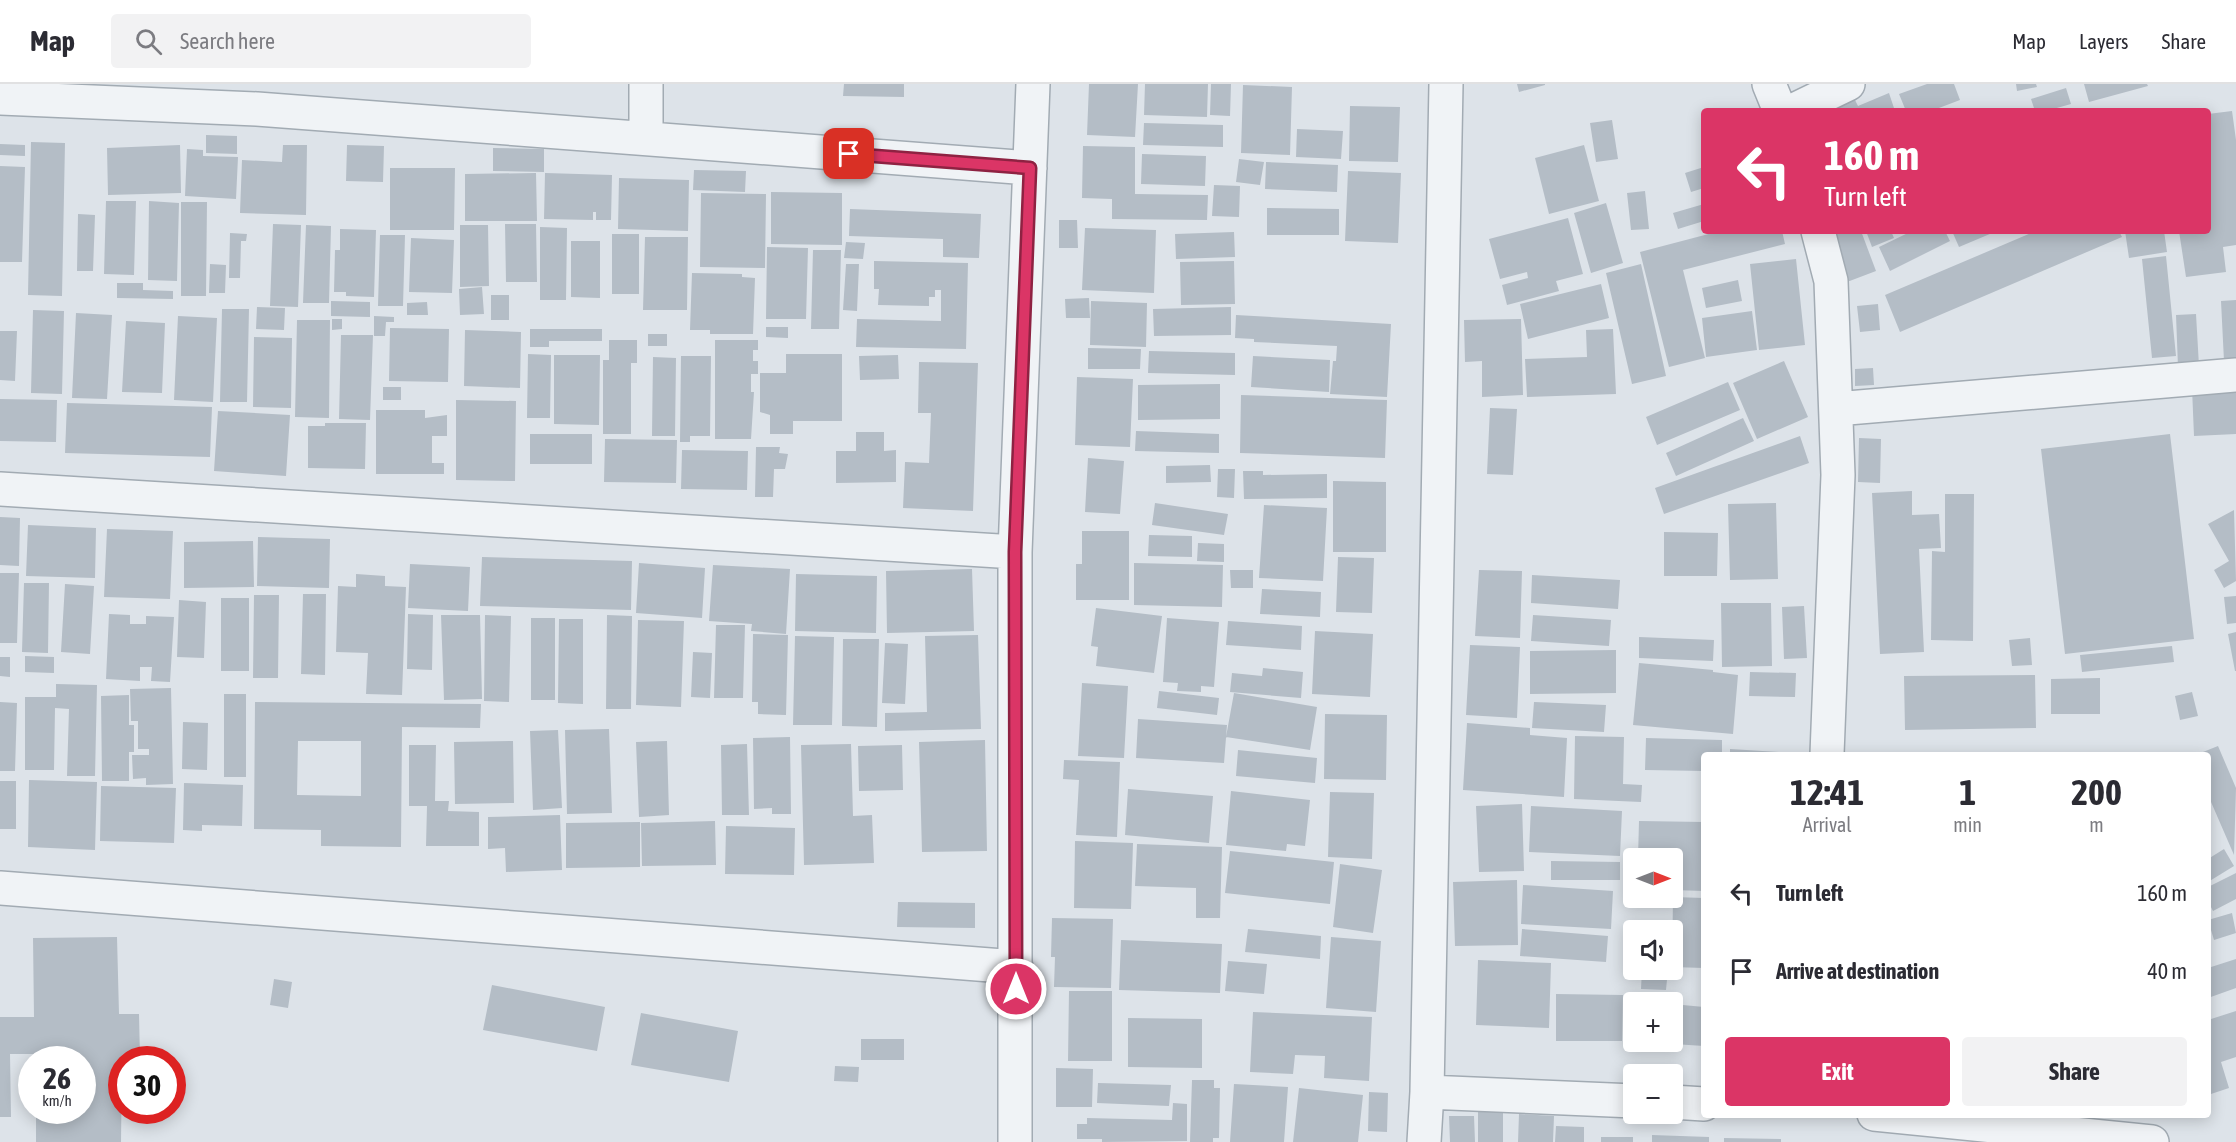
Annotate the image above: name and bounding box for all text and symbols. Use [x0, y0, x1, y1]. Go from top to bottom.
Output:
search box [111, 14, 531, 68]
text: Map [30, 25, 75, 57]
icon: search [132, 25, 165, 58]
text: Search here [180, 28, 275, 54]
text: Map [2012, 29, 2046, 53]
text: Layers [2079, 29, 2129, 53]
text: Share [2162, 29, 2206, 53]
pin [823, 128, 874, 179]
text: 160 m [1824, 131, 1919, 179]
icon: left [1725, 132, 1803, 210]
icon: arrive [832, 137, 865, 170]
text: Turn left [1824, 181, 1907, 212]
text: 12:41 [1790, 771, 1864, 813]
text: 1 [1959, 771, 1976, 813]
text: 200 [2071, 771, 2122, 813]
text: Arrival [1803, 813, 1852, 836]
text: min [1953, 813, 1982, 836]
text: m [2089, 813, 2104, 836]
north arrow [1623, 848, 1683, 908]
map controls [1623, 848, 1683, 1124]
icon: left [1725, 877, 1758, 910]
text: Turn left [1776, 880, 1843, 906]
text: 160 m [2137, 880, 2187, 906]
button: sound [1623, 920, 1683, 980]
icon: arrive [1725, 955, 1758, 988]
position arrow [984, 957, 1048, 1021]
text: Arrive at destination [1776, 958, 1939, 984]
text: 40 m [2147, 958, 2187, 984]
button: + [1623, 992, 1683, 1052]
button: Exit [1725, 1037, 1950, 1106]
button: Share [1962, 1037, 2187, 1106]
speed limit sign: 30 [108, 1046, 186, 1124]
text: 26 [43, 1061, 71, 1095]
button: − [1623, 1064, 1683, 1124]
text: km/h [42, 1092, 72, 1109]

